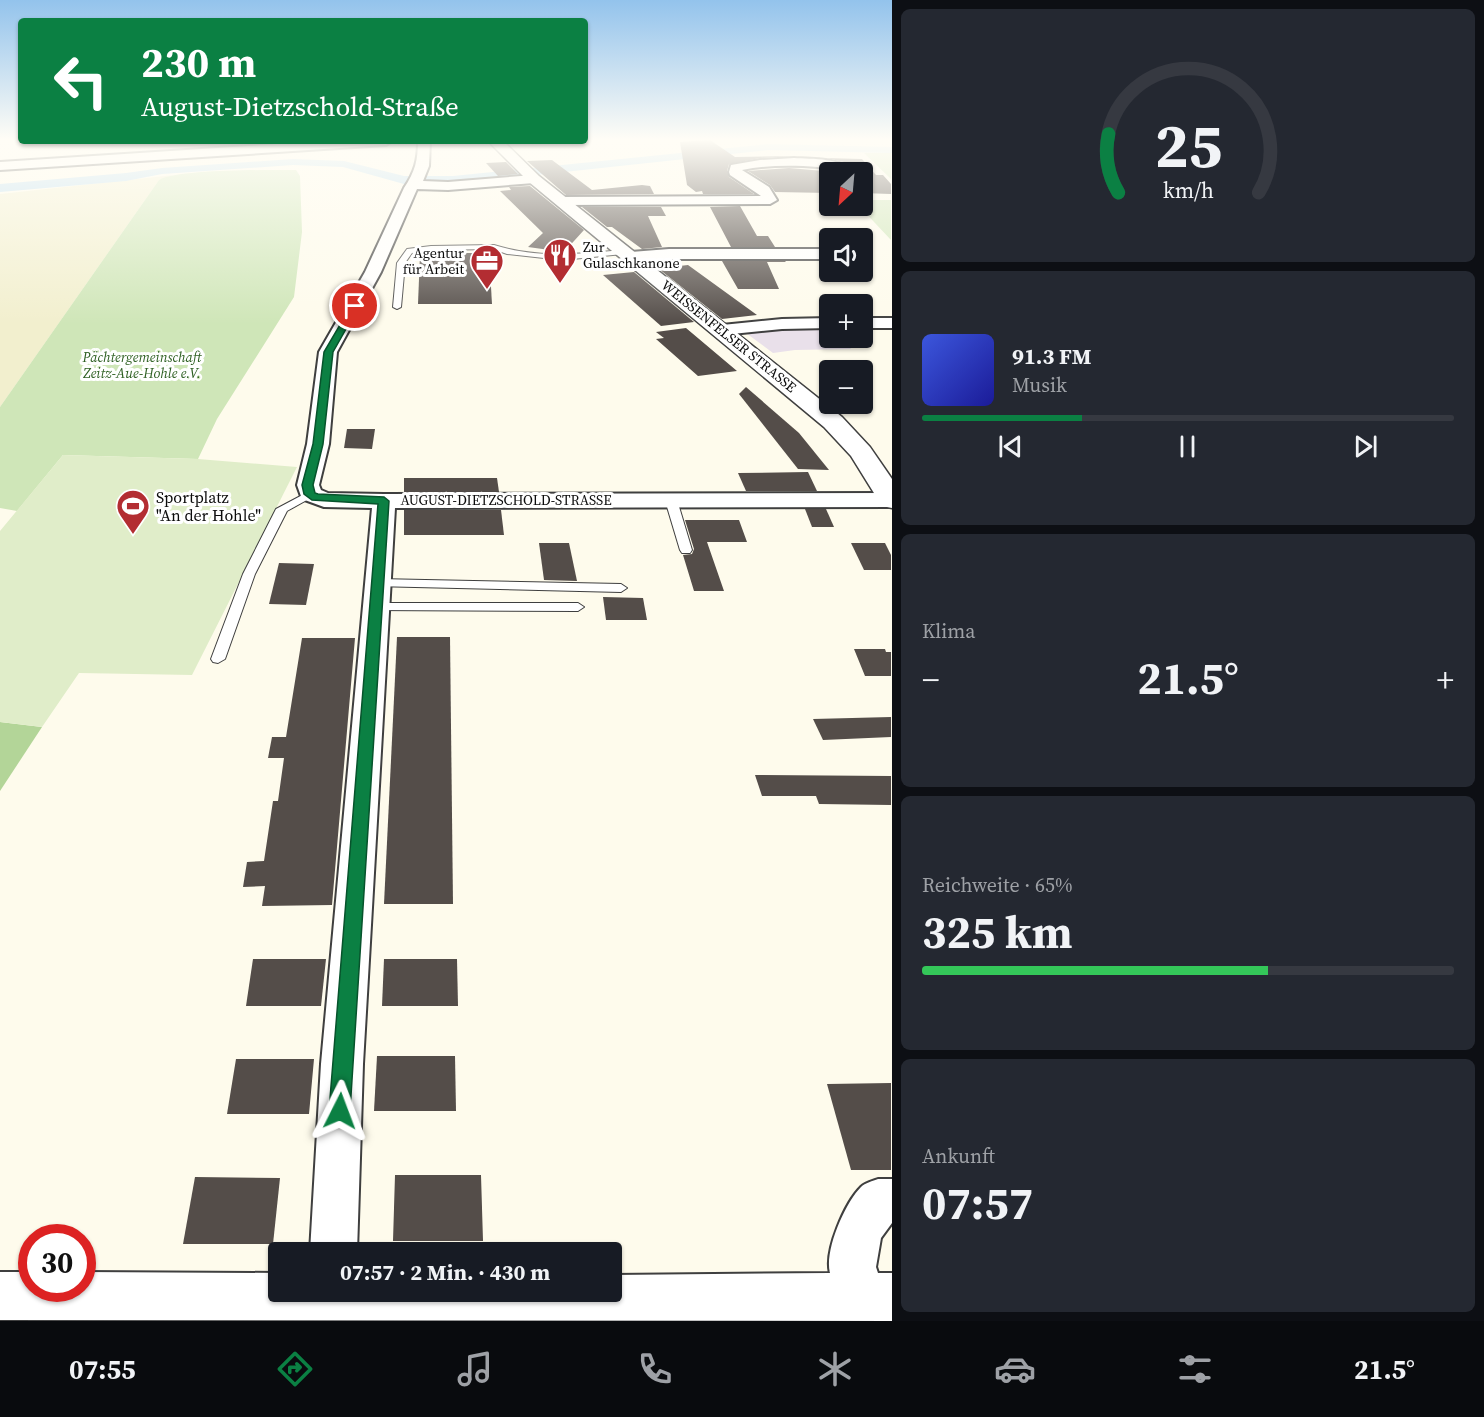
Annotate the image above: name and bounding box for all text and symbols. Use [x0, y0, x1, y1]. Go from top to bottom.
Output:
text: 230 m [141, 33, 256, 91]
icon: left [42, 42, 120, 120]
text: August-Dietzschold-Straße [141, 88, 459, 125]
text: 25 [1154, 102, 1222, 188]
north arrow [819, 162, 873, 216]
map controls [819, 162, 873, 414]
text: km/h [1162, 176, 1214, 205]
button: sound [819, 228, 873, 282]
restaurant icon: Zur Gulaschkanone [542, 237, 578, 284]
place label: Zur Gulaschkanone [583, 237, 680, 273]
place label: Agentur für Arbeit [403, 243, 464, 279]
office icon: Agentur für Arbeit [469, 243, 505, 290]
street label: WEISSENFELSER STRASSE [657, 275, 801, 397]
pin [329, 280, 380, 331]
icon: arrive [338, 289, 371, 322]
button: + [819, 294, 873, 348]
text: 91.3 FM [1012, 341, 1091, 371]
park label: Pächtergemeinschaft Zeitz-Aue-Hohle e.V. [82, 347, 202, 383]
button: − [819, 360, 873, 414]
text: Musik [1012, 371, 1067, 399]
icon: previous [994, 430, 1027, 463]
icon: pause [1171, 430, 1204, 463]
icon: next [1349, 430, 1382, 463]
place label: Sportplatz "An der Hohle" [156, 486, 261, 526]
sports icon: Sportplatz "An der Hohle" [115, 488, 151, 535]
street label: AUGUST-DIETZSCHOLD-STRASSE [400, 490, 612, 510]
text: Klima [922, 617, 975, 645]
text: 21.5° [1137, 647, 1239, 709]
text: − [922, 657, 940, 702]
text: + [1437, 657, 1454, 702]
text: Reichweite · 65% [922, 871, 1073, 899]
text: 325 km [922, 901, 1073, 963]
position arrow [308, 1079, 372, 1143]
text: Ankunft [922, 1142, 995, 1170]
text: 07:57 [922, 1172, 1033, 1234]
speed limit sign: 30 [18, 1224, 96, 1302]
text: 07:57 · 2 Min. · 430 m [340, 1257, 550, 1287]
icon: directions [274, 1348, 316, 1390]
icon: music [454, 1348, 496, 1390]
icon: phone [634, 1348, 676, 1390]
icon: climate [814, 1348, 856, 1390]
icon: car [994, 1348, 1036, 1390]
icon: filters [1174, 1348, 1216, 1390]
text: 07:55 [69, 1351, 136, 1388]
text: 21.5° [1354, 1351, 1415, 1388]

